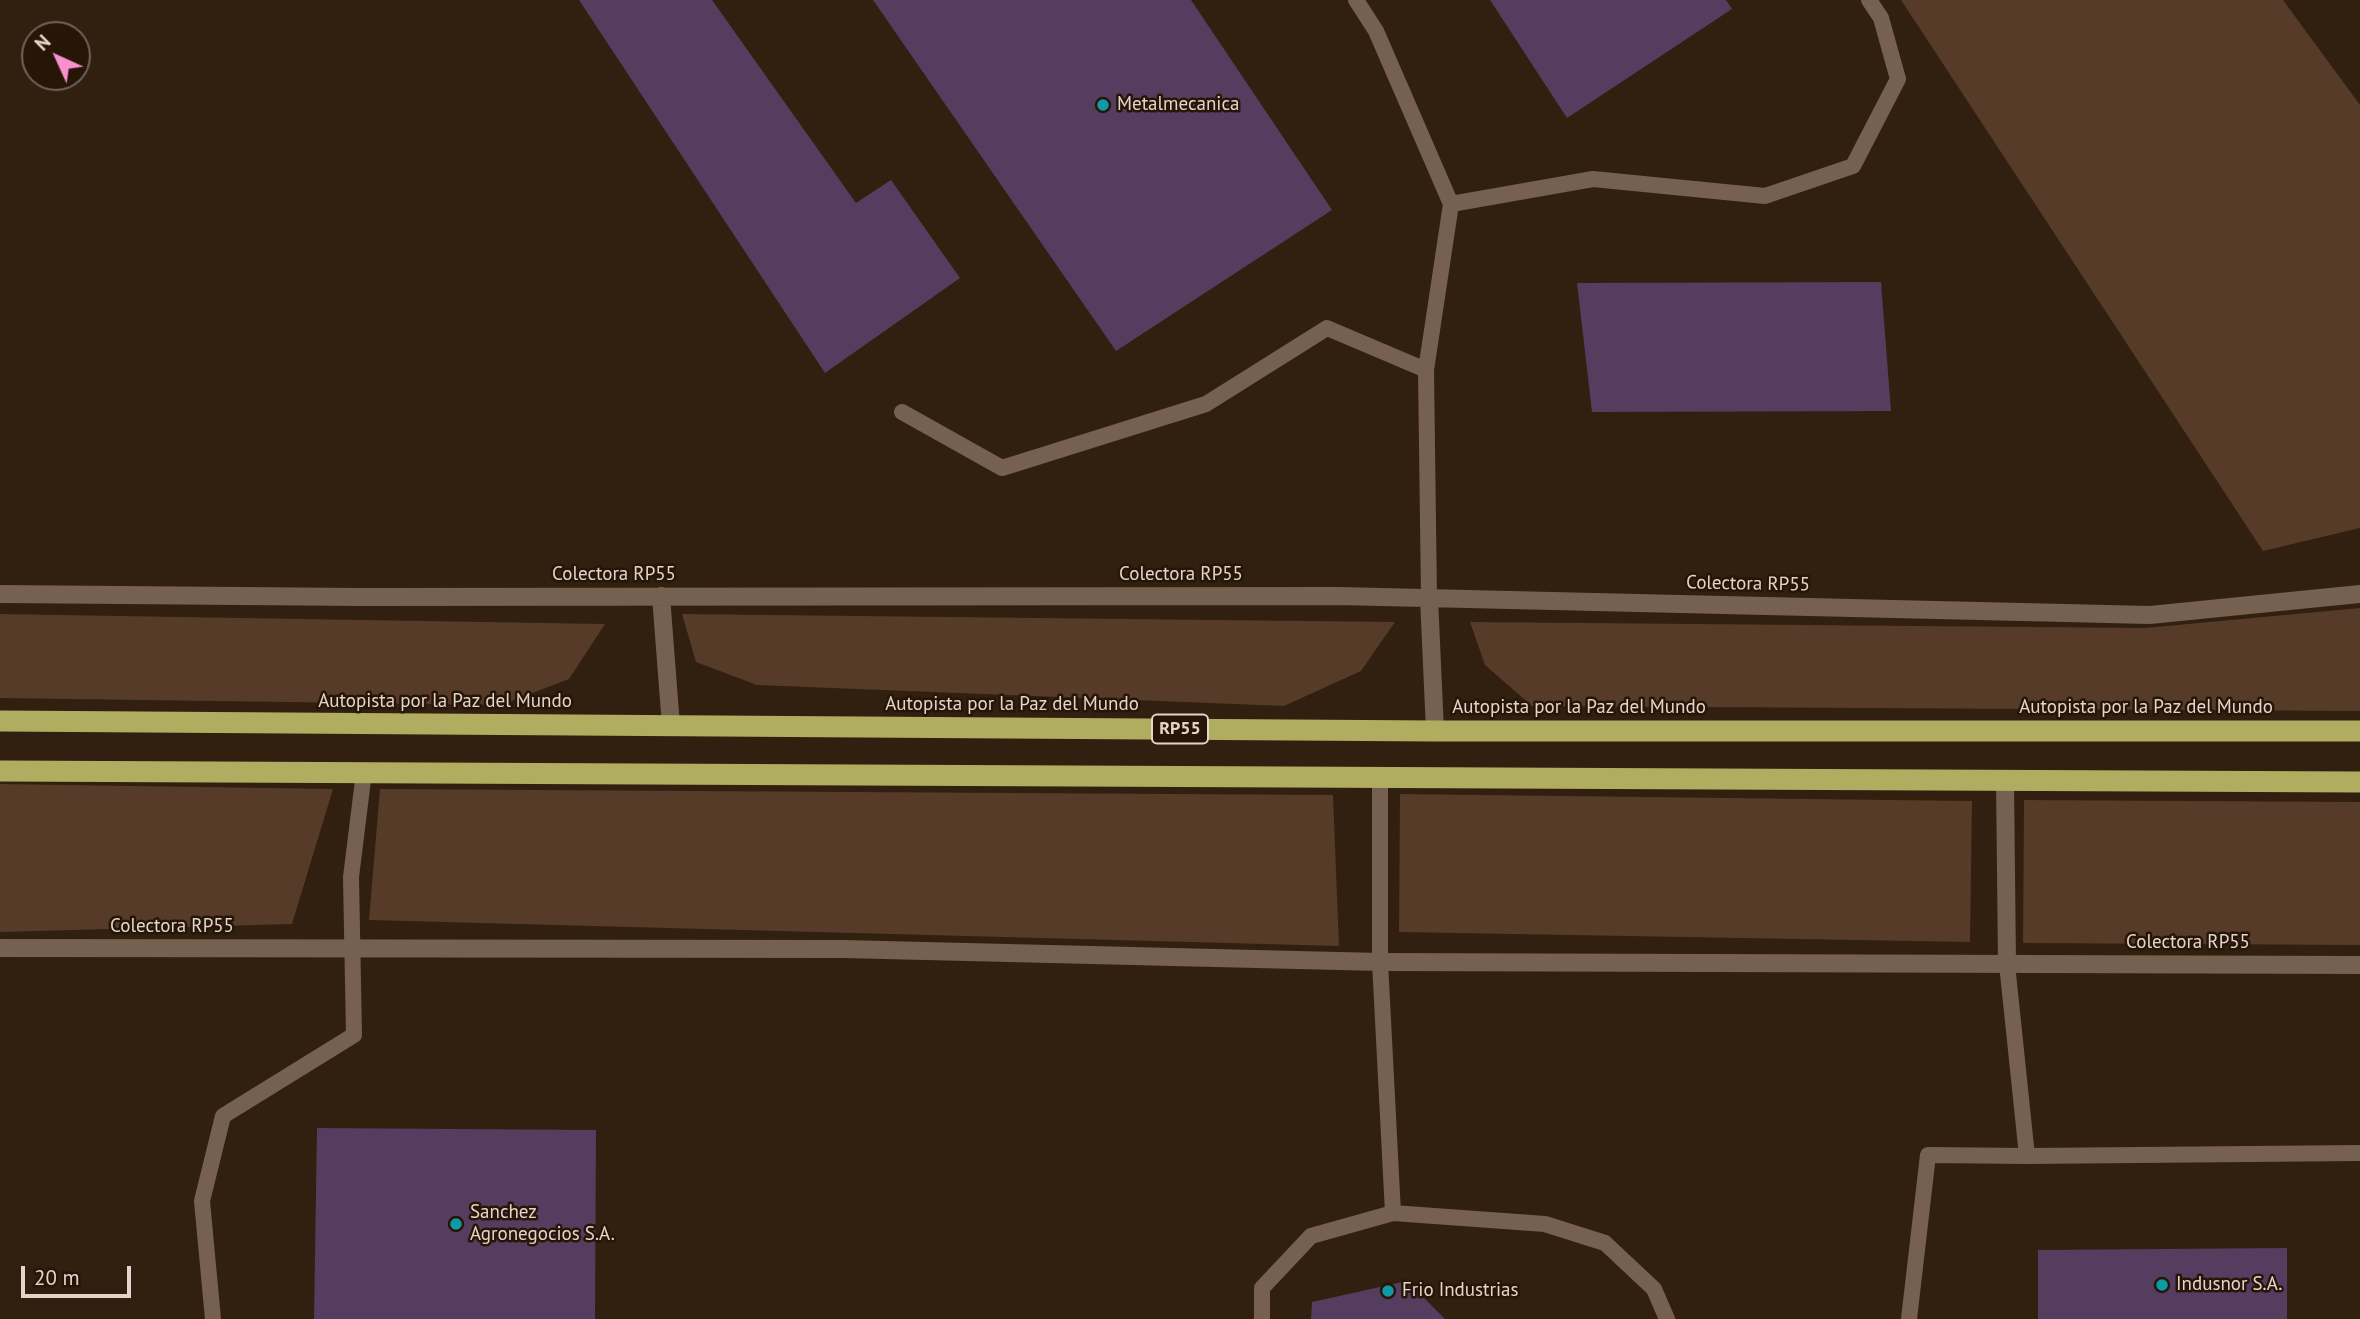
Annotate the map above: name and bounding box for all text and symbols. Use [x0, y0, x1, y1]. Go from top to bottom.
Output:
north arrow [21, 21, 91, 91]
text: N [30, 30, 55, 55]
place label: Metalmecanica [1117, 94, 1239, 116]
marker: Metalmecanica [1095, 97, 1111, 113]
street label: Colectora RP55 [552, 564, 676, 586]
street label: Colectora RP55 [1119, 564, 1243, 586]
street label: Colectora RP55 [1686, 572, 1810, 596]
street label: Autopista por la Paz del Mundo [318, 691, 572, 713]
street label: Autopista por la Paz del Mundo [885, 694, 1139, 716]
street label: Autopista por la Paz del Mundo [1452, 697, 1706, 719]
street label: Autopista por la Paz del Mundo [2019, 697, 2273, 719]
road number: RP55 [1152, 714, 1208, 744]
street label: Colectora RP55 [110, 916, 234, 938]
street label: Colectora RP55 [2126, 932, 2250, 954]
place label: Sanchez Agronegocios S.A. [470, 1202, 615, 1246]
marker: Sanchez Agronegocios S.A. [448, 1216, 464, 1232]
scale bar [24, 1252, 135, 1296]
text: 20 m [34, 1264, 80, 1291]
place label: Indusnor S.A. [2176, 1274, 2282, 1296]
marker: Indusnor S.A. [2154, 1277, 2170, 1293]
place label: Frio Industrias [1402, 1280, 1518, 1302]
marker: Frio Industrias [1380, 1283, 1396, 1299]

